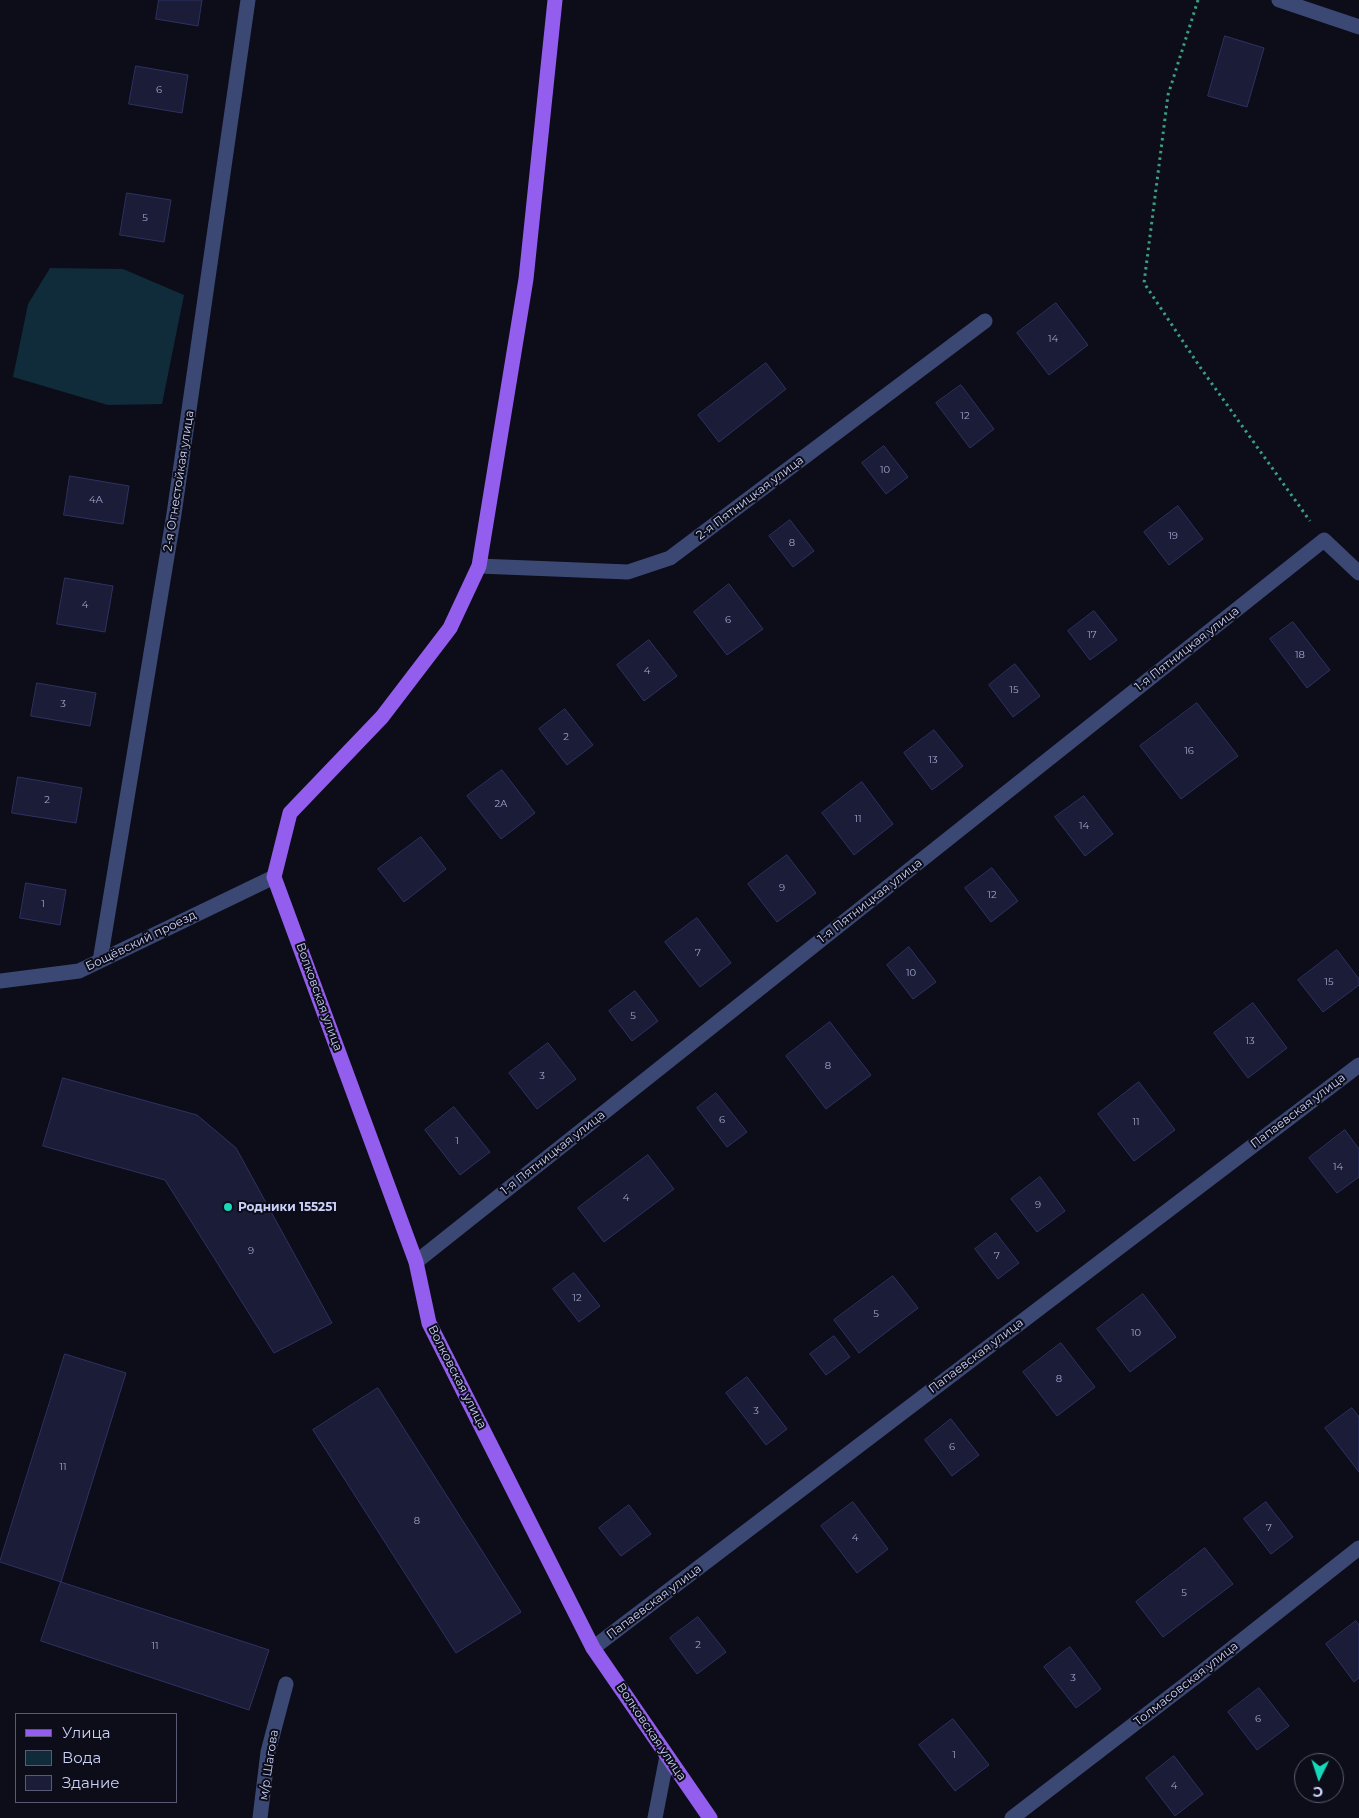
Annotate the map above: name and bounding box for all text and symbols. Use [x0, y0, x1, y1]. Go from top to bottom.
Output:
house number: 6 [156, 84, 162, 96]
house number: 5 [142, 212, 148, 224]
house number: 14 [1048, 333, 1058, 345]
street label: 2-я Огнестойкая улица [161, 409, 197, 553]
house number: 12 [960, 410, 970, 422]
street label: 2-я Пятницкая улица [694, 453, 806, 543]
house number: 10 [880, 464, 890, 476]
house number: 4А [89, 494, 103, 506]
house number: 19 [1168, 530, 1178, 542]
house number: 8 [789, 537, 795, 549]
house number: 4 [82, 599, 88, 611]
street label: 1-я Пятницкая улица [1132, 604, 1242, 694]
house number: 6 [725, 614, 731, 626]
house number: 17 [1087, 629, 1097, 641]
house number: 18 [1295, 649, 1305, 661]
house number: 4 [644, 665, 650, 677]
house number: 15 [1009, 684, 1019, 696]
house number: 3 [60, 698, 66, 710]
house number: 2 [563, 731, 569, 743]
house number: 16 [1184, 745, 1194, 757]
house number: 13 [928, 754, 938, 766]
house number: 2 [44, 794, 50, 806]
house number: 2А [494, 798, 508, 810]
house number: 11 [854, 813, 862, 825]
house number: 14 [1079, 820, 1089, 832]
street label: 1-я Пятницкая улица [815, 856, 925, 946]
house number: 9 [779, 882, 785, 894]
house number: 12 [987, 889, 997, 901]
house number: 1 [41, 898, 45, 910]
street label: Бощёвский проезд [83, 908, 199, 974]
street label: Волковская улица [293, 941, 345, 1053]
house number: 7 [695, 947, 701, 959]
house number: 10 [906, 967, 916, 979]
house number: 15 [1324, 976, 1334, 988]
house number: 5 [630, 1010, 636, 1022]
house number: 13 [1245, 1035, 1255, 1047]
house number: 8 [825, 1060, 831, 1072]
house number: 3 [539, 1070, 545, 1082]
street label: Папаевская улица [1248, 1071, 1348, 1151]
street label: 1-я Пятницкая улица [498, 1108, 608, 1198]
house number: 6 [719, 1114, 725, 1126]
house number: 11 [1132, 1116, 1140, 1128]
house number: 1 [455, 1135, 459, 1147]
house number: 14 [1333, 1161, 1343, 1173]
house number: 4 [623, 1192, 629, 1204]
house number: 9 [1035, 1199, 1041, 1211]
place label: Родники 155251 [238, 1200, 337, 1214]
marker: Родники 155251 [222, 1201, 234, 1213]
house number: 9 [248, 1245, 254, 1257]
house number: 7 [994, 1250, 1000, 1262]
house number: 12 [572, 1292, 582, 1304]
house number: 5 [873, 1308, 879, 1320]
street label: Папаевская улица [926, 1316, 1026, 1396]
street label: Волковская улица [425, 1323, 489, 1431]
house number: 10 [1131, 1327, 1141, 1339]
house number: 8 [1056, 1373, 1062, 1385]
house number: 3 [753, 1405, 759, 1417]
house number: 6 [949, 1441, 955, 1453]
house number: 11 [59, 1461, 67, 1473]
house number: 8 [414, 1515, 420, 1527]
house number: 7 [1266, 1522, 1272, 1534]
house number: 4 [852, 1532, 858, 1544]
street label: Папаевская улица [604, 1562, 704, 1642]
house number: 5 [1181, 1587, 1187, 1599]
house number: 2 [695, 1639, 701, 1651]
street label: Толмасовская улица [1131, 1639, 1241, 1729]
house number: 11 [151, 1640, 159, 1652]
house number: 3 [1070, 1672, 1076, 1684]
street label: Волковская улица [613, 1681, 689, 1783]
legend [15, 1713, 178, 1803]
house number: 6 [1255, 1713, 1261, 1725]
text: Улица [62, 1723, 110, 1742]
street label: м/р Шагова [256, 1729, 282, 1801]
text: Вода [62, 1748, 101, 1767]
house number: 1 [952, 1749, 956, 1761]
north arrow [1294, 1753, 1344, 1803]
text: Здание [62, 1773, 120, 1792]
house number: 4 [1171, 1780, 1177, 1792]
text: С [1312, 1783, 1324, 1801]

